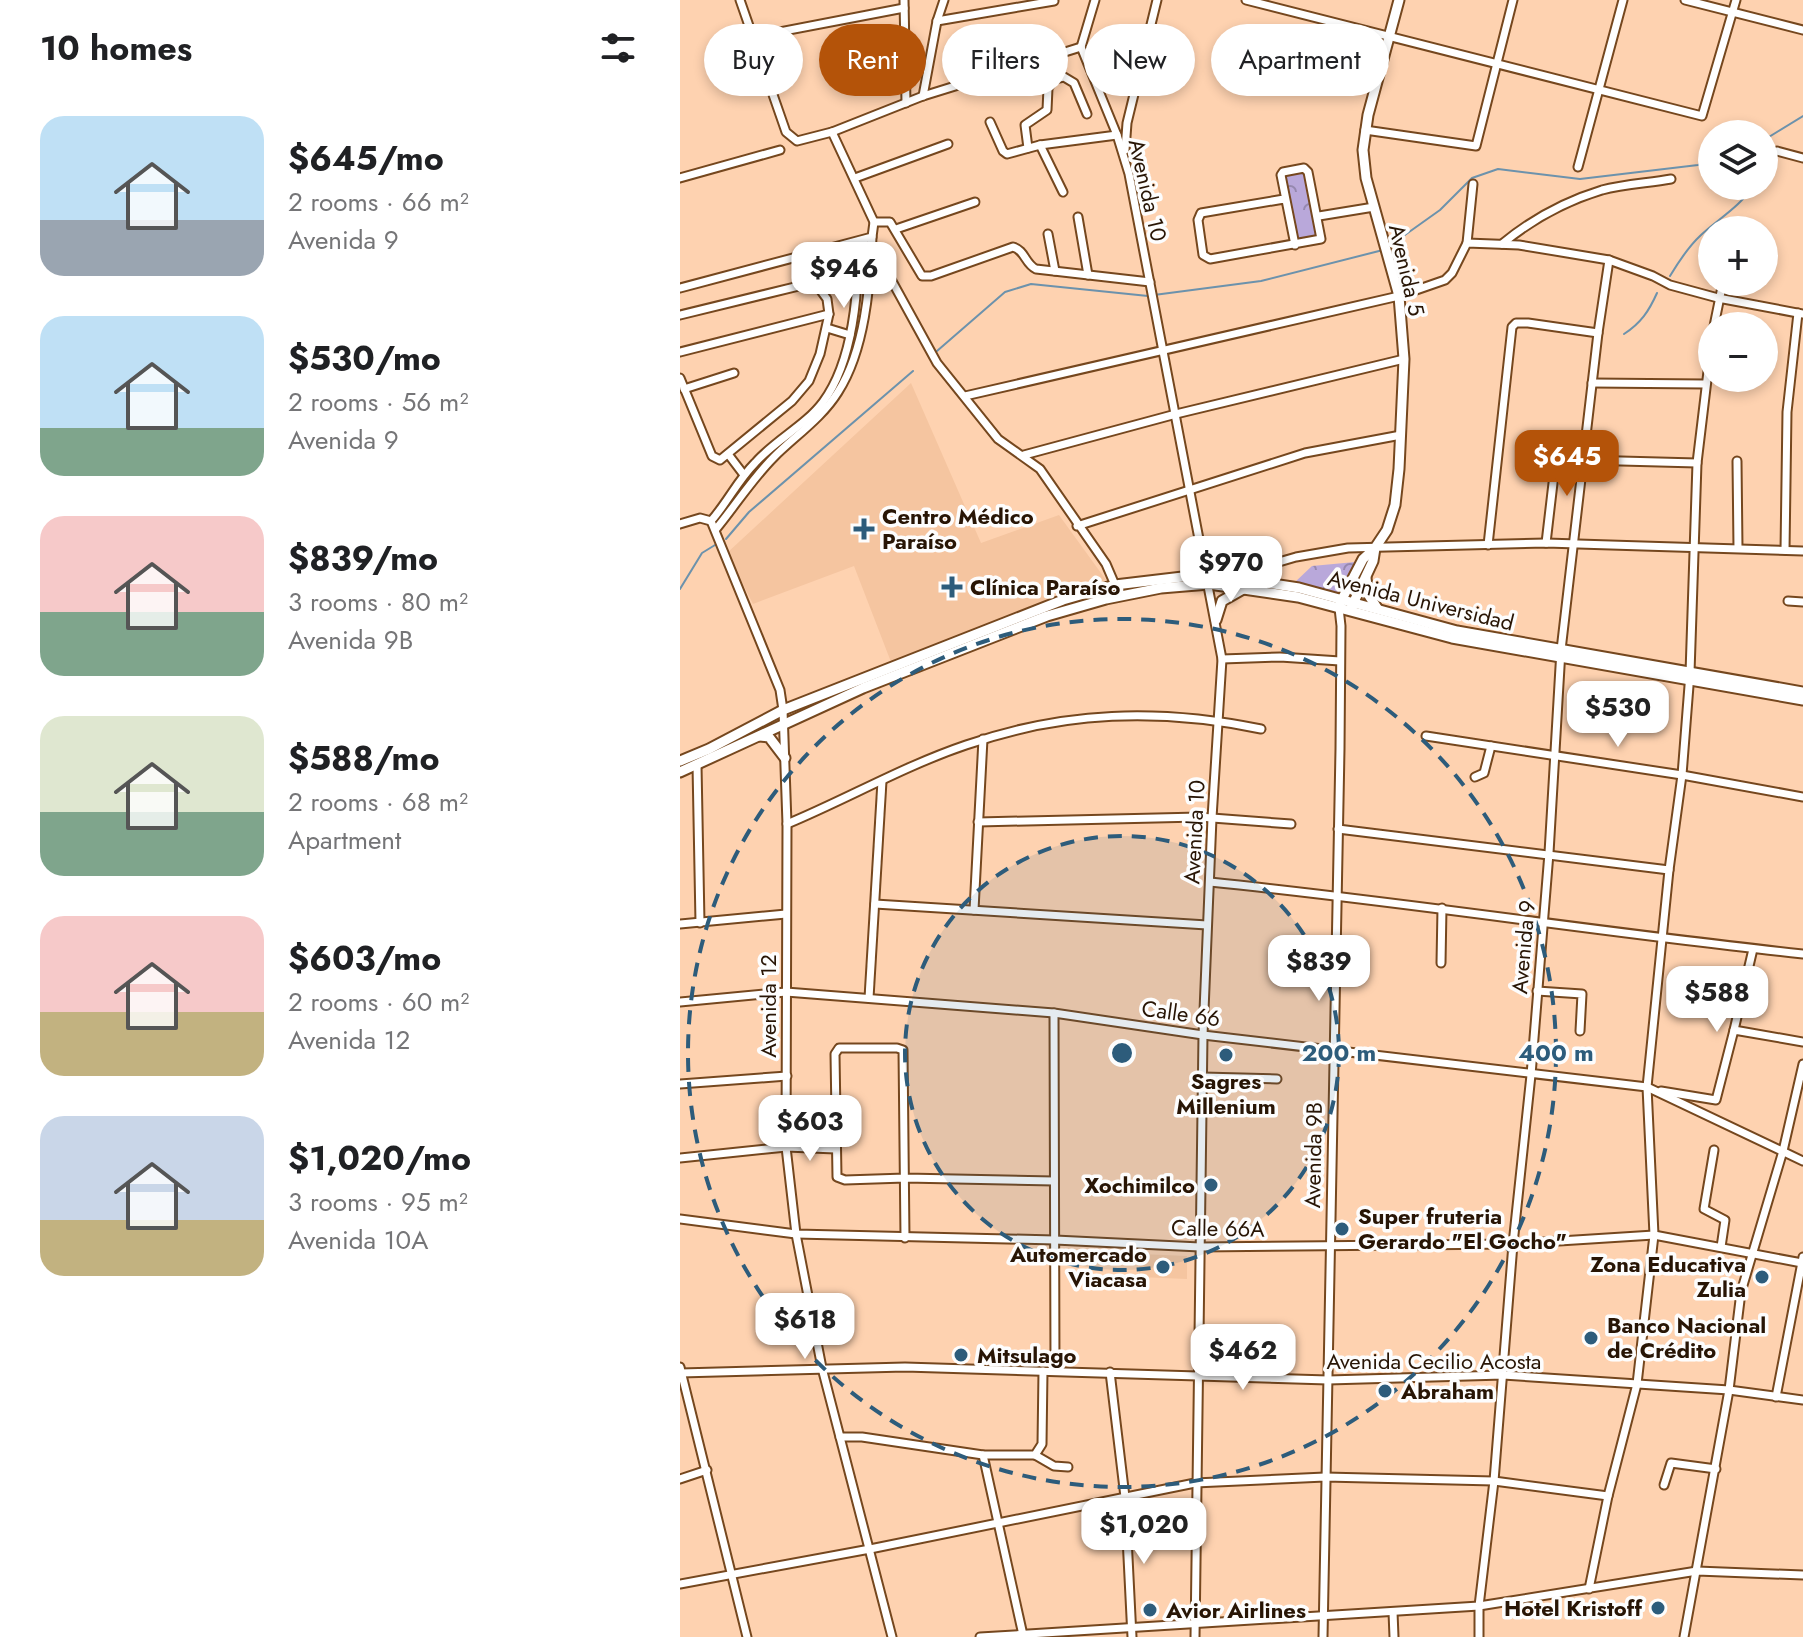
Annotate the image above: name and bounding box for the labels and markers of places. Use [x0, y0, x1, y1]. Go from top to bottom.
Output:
pin: $946 [797, 242, 891, 310]
pin: $645 [1520, 430, 1614, 498]
place label: Centro Médico Paraíso [882, 500, 1034, 557]
marker: Centro Médico Paraíso [853, 518, 875, 540]
pin: $970 [1184, 536, 1278, 604]
place label: Clínica Paraíso [970, 571, 1120, 603]
marker: Clínica Paraíso [941, 576, 963, 598]
pin: $530 [1571, 681, 1665, 749]
pin: $839 [1272, 935, 1366, 1003]
pin: $588 [1670, 966, 1764, 1034]
centre of rings [1108, 1039, 1136, 1067]
marker: Sagres Millenium [1217, 1046, 1235, 1064]
place label: Sagres Millenium [1176, 1065, 1276, 1122]
pin: $603 [763, 1095, 857, 1163]
place label: Xochimilco [1084, 1169, 1195, 1201]
marker: Xochimilco [1202, 1176, 1220, 1194]
place label: Super fruteria Gerardo "El Gocho" [1358, 1200, 1567, 1257]
marker: Super fruteria Gerardo "El Gocho" [1333, 1220, 1351, 1238]
place label: Automercado Viacasa [1009, 1238, 1147, 1295]
place label: Zona Educativa Zulia [1590, 1248, 1746, 1305]
marker: Automercado Viacasa [1154, 1258, 1172, 1276]
marker: Zona Educativa Zulia [1753, 1268, 1771, 1286]
pin: $618 [758, 1293, 852, 1361]
place label: Banco Nacional de Crédito [1607, 1309, 1766, 1366]
pin: $462 [1196, 1324, 1290, 1392]
marker: Banco Nacional de Crédito [1582, 1329, 1600, 1347]
place label: Mitsulago [977, 1339, 1077, 1371]
marker: Mitsulago [952, 1346, 970, 1364]
place label: Abraham [1400, 1375, 1494, 1407]
marker: Abraham [1376, 1382, 1394, 1400]
pin: $1,020 [1079, 1498, 1209, 1566]
place label: Hotel Kristoff [1504, 1592, 1643, 1624]
place label: Avior Airlines [1165, 1594, 1306, 1626]
marker: Hotel Kristoff [1649, 1599, 1667, 1617]
marker: Avior Airlines [1141, 1601, 1159, 1619]

